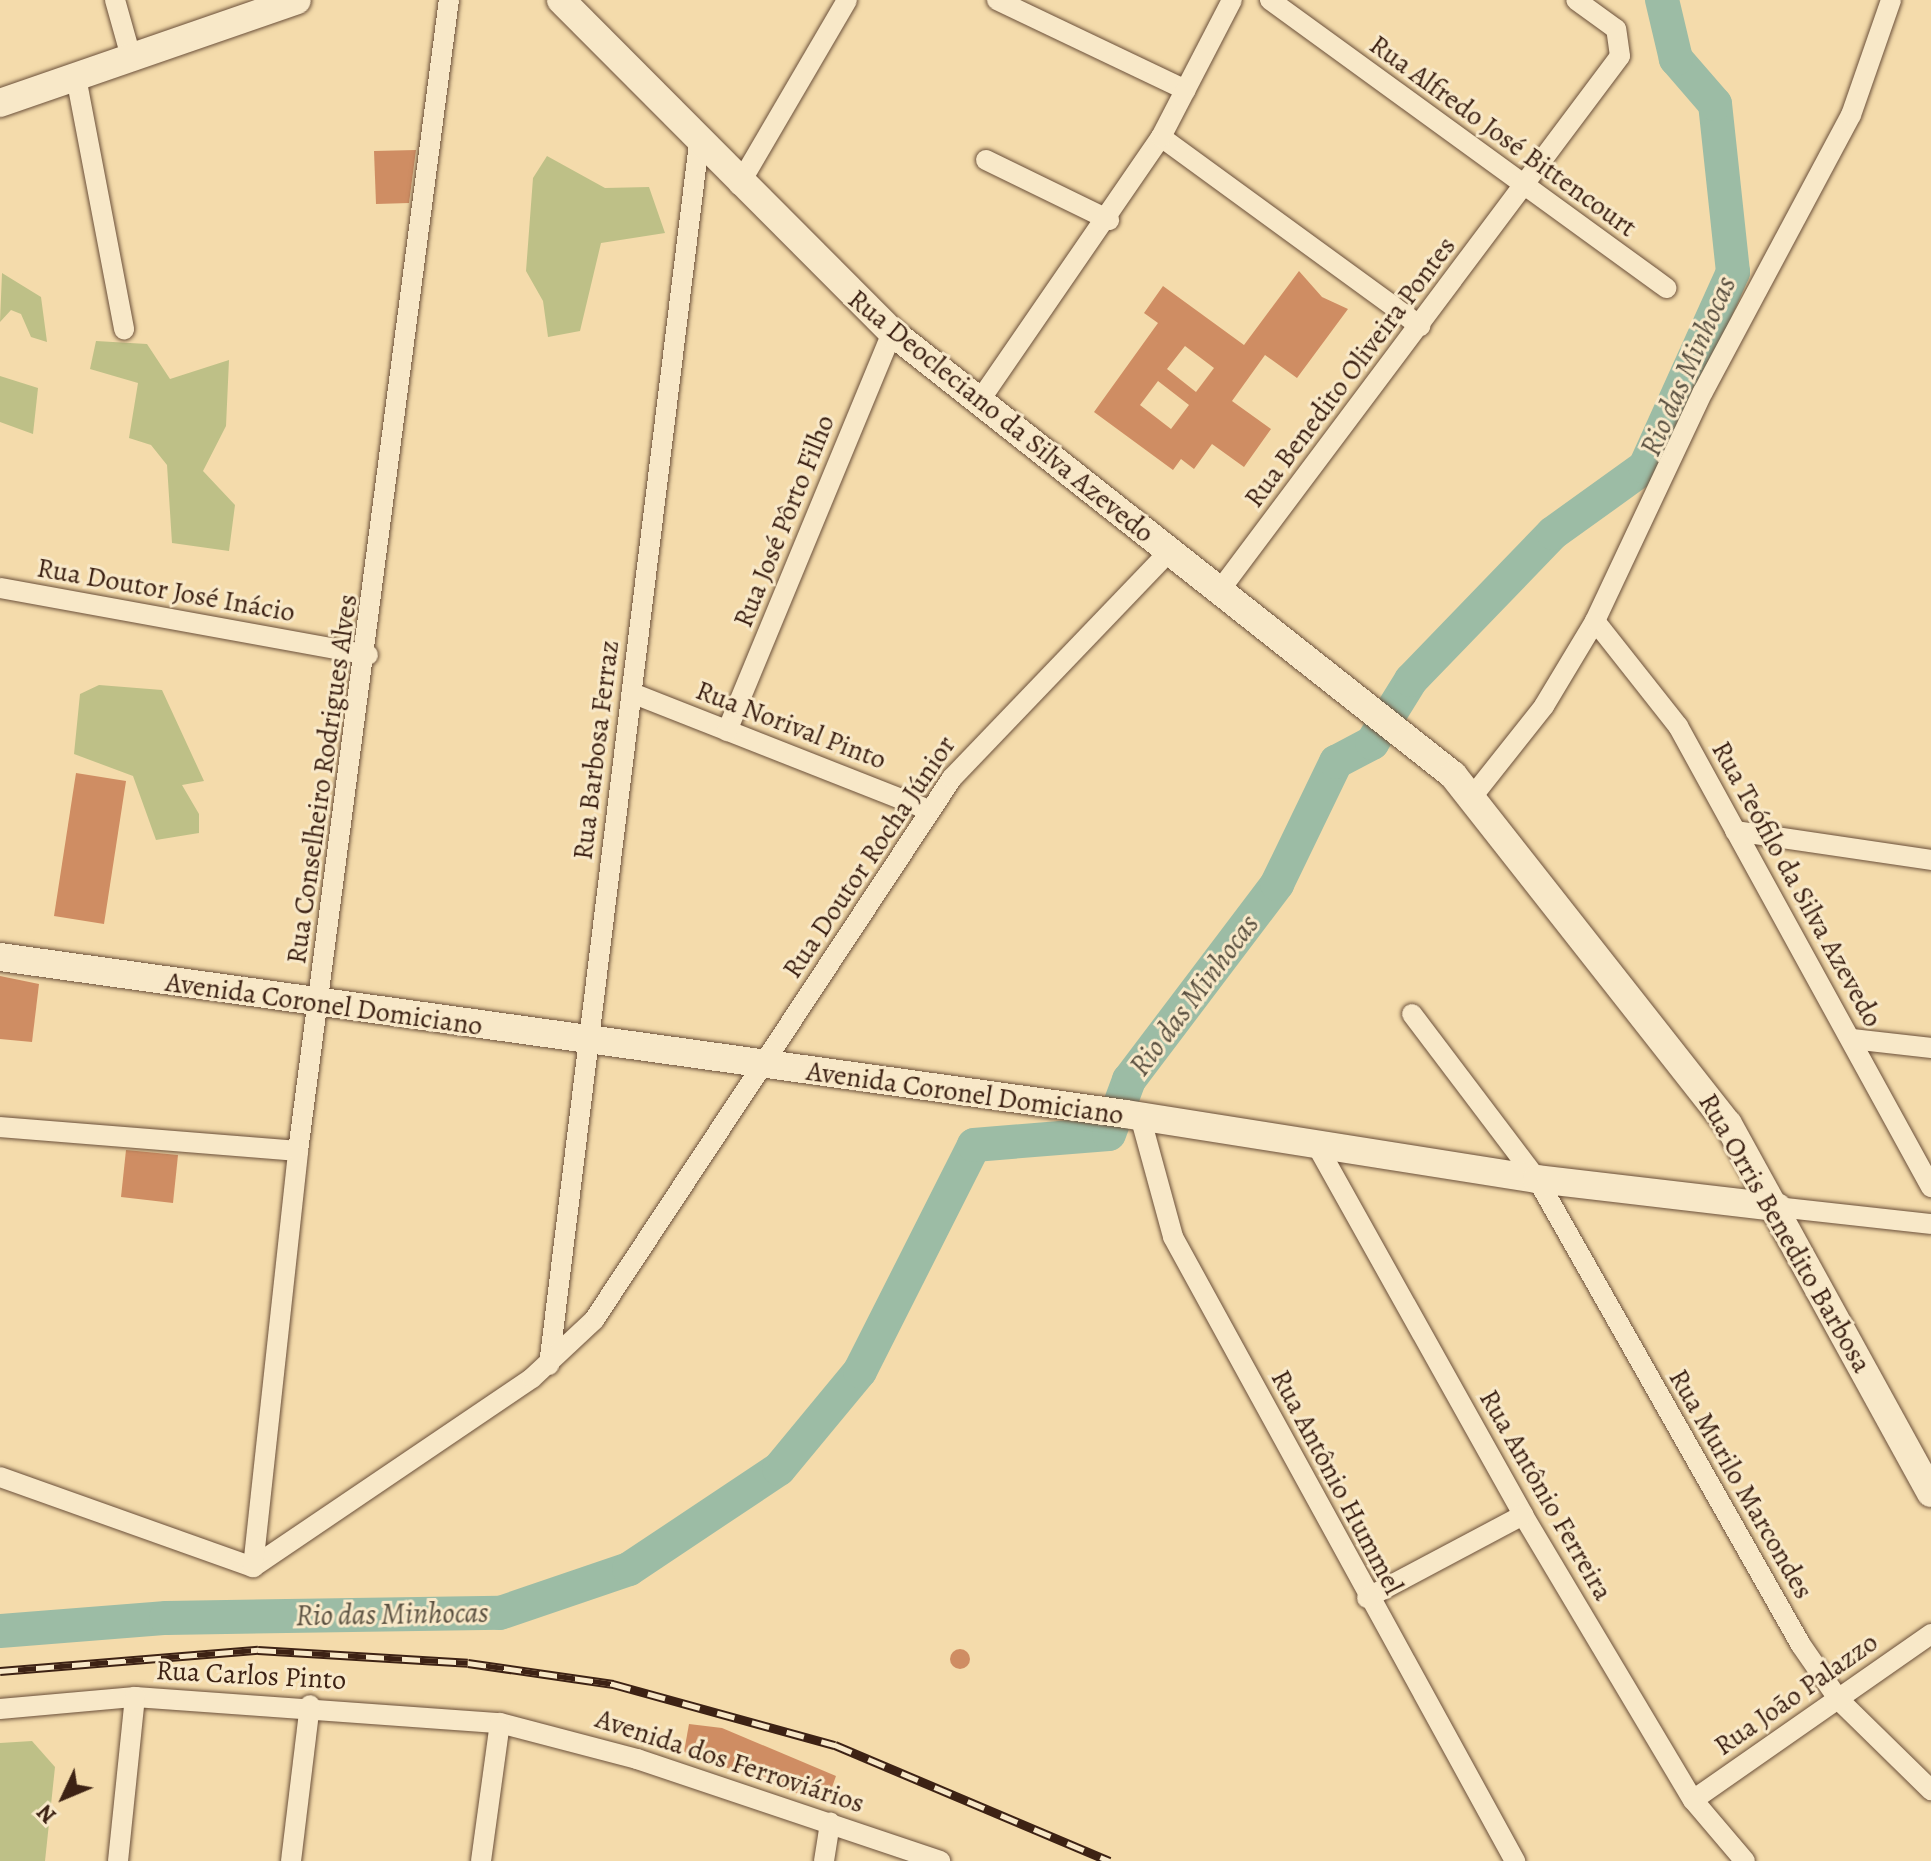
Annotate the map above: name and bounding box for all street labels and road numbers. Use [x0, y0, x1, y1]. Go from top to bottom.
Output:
street label: Rua Alfredo José Bittencourt [1363, 28, 1643, 244]
street label: Rua Benedito Oliveira Pontes [1237, 230, 1463, 514]
street label: Rua Deocleciano da Silva Azevedo [841, 282, 1161, 550]
street label: Rua José Pôrto Filho [726, 410, 842, 632]
street label: Rua Doutor José Inácio [34, 551, 298, 629]
street label: Rua Conselheiro Rodrigues Alves [279, 592, 365, 966]
street label: Rua Barbosa Ferraz [566, 638, 626, 862]
street label: Rua Norival Pinto [691, 673, 891, 777]
street label: Rua Doutor Rocha Júnior [775, 729, 963, 985]
street label: Rua Teófilo da Silva Azevedo [1704, 735, 1890, 1033]
street label: Avenida Coronel Domiciano [163, 965, 485, 1043]
street label: Avenida Coronel Domiciano [804, 1054, 1126, 1132]
street label: Rua Orris Benedito Barbosa [1691, 1087, 1879, 1379]
street label: Rua Murilo Marcondes [1662, 1363, 1820, 1605]
street label: Rua Antônio Hummel [1264, 1364, 1410, 1600]
street label: Rua Antônio Ferreira [1472, 1384, 1620, 1606]
street label: Rua João Palazzo [1708, 1625, 1884, 1763]
street label: Rua Carlos Pinto [155, 1653, 347, 1697]
street label: Avenida dos Ferroviários [591, 1702, 869, 1820]

